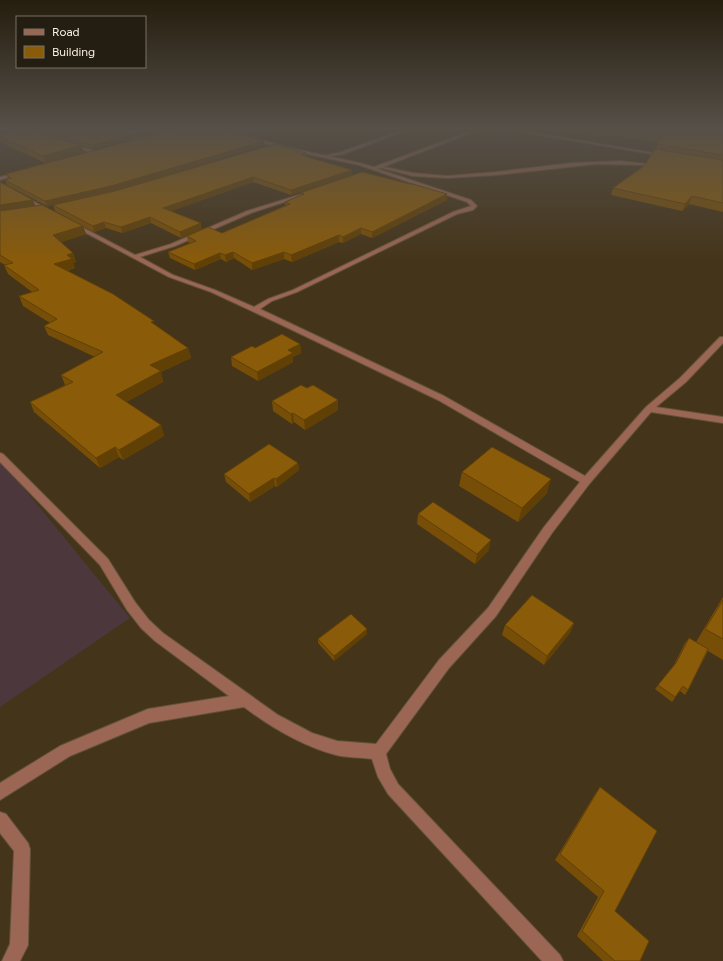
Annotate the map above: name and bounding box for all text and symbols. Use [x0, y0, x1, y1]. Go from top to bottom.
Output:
legend [16, 16, 146, 68]
text: Road [52, 25, 80, 39]
text: Building [52, 45, 95, 59]

